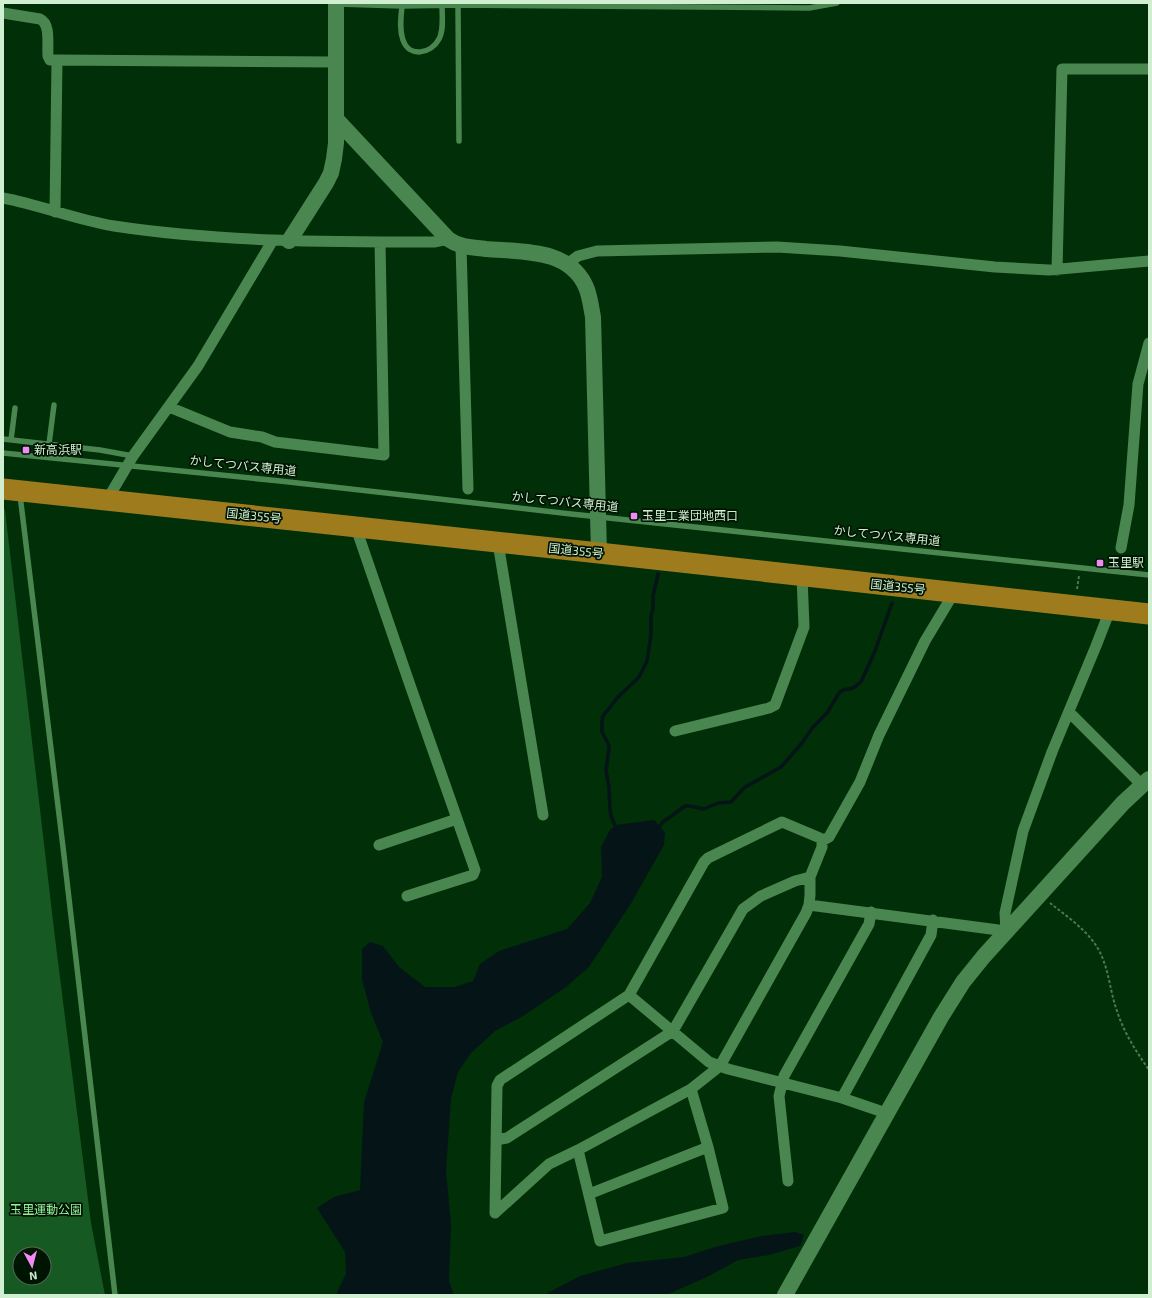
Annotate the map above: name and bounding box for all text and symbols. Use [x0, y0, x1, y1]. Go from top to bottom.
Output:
place label: 新高浜駅 [34, 442, 82, 456]
marker: 新高浜駅 [21, 445, 31, 455]
street label: かしてつバス専用道 [189, 452, 297, 478]
street label: かしてつバス専用道 [511, 488, 619, 514]
street label: 国道355号 [226, 505, 282, 525]
place label: 玉里工業団地西口 [642, 508, 738, 522]
marker: 玉里工業団地西口 [629, 511, 639, 521]
street label: かしてつバス専用道 [833, 522, 941, 548]
street label: 国道355号 [548, 540, 604, 560]
place label: 玉里駅 [1108, 555, 1144, 569]
marker: 玉里駅 [1095, 558, 1105, 568]
street label: 国道355号 [870, 576, 926, 596]
park label: 玉里運動公園 [10, 1202, 82, 1216]
north arrow [12, 1246, 52, 1286]
text: N [28, 1269, 38, 1283]

